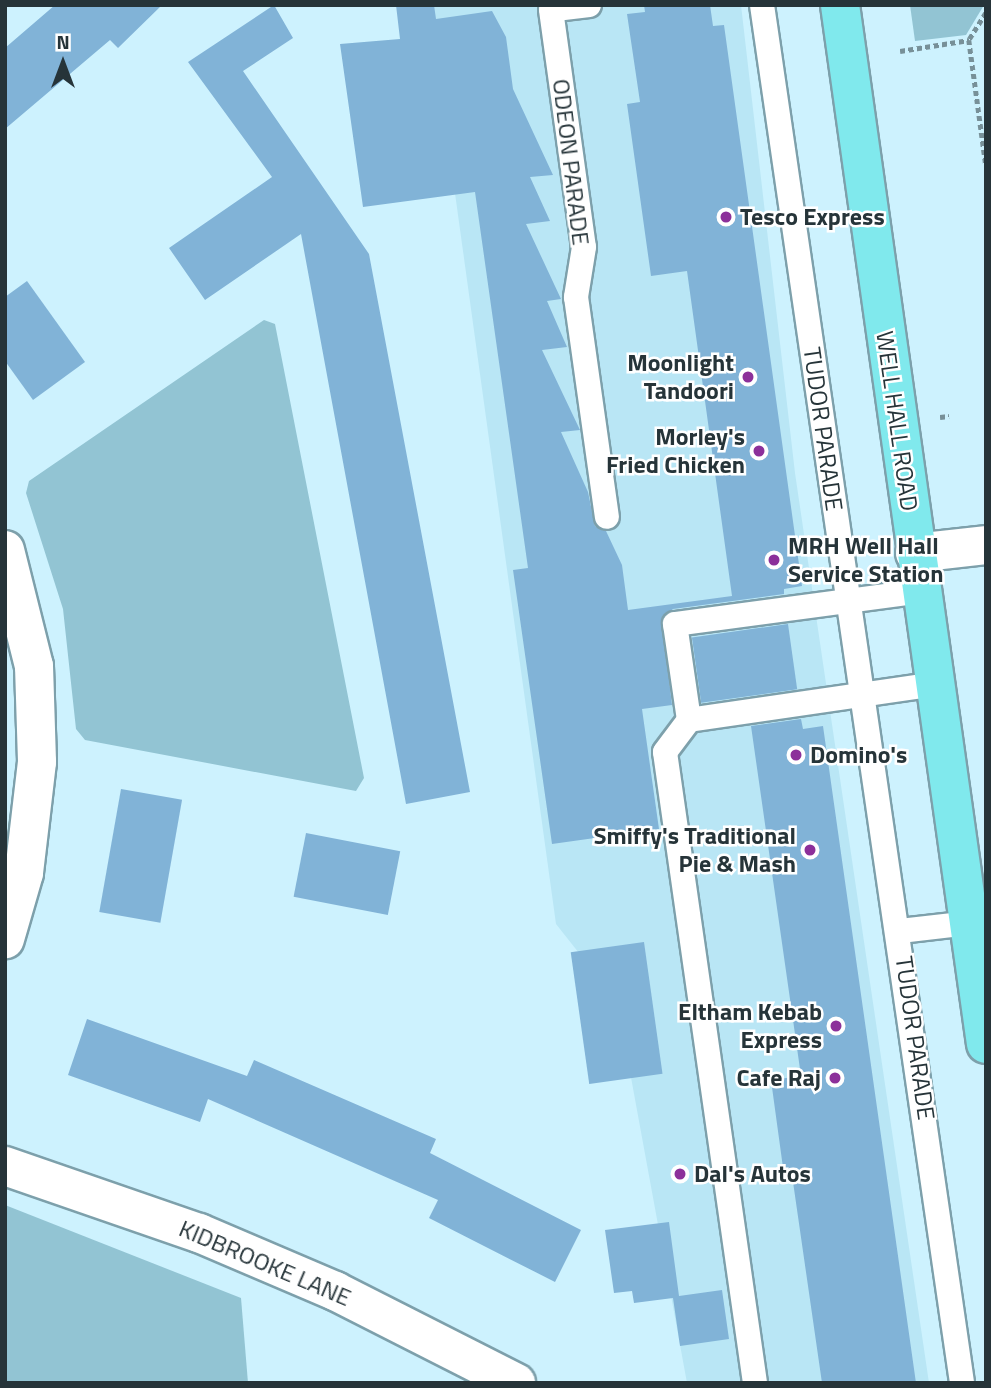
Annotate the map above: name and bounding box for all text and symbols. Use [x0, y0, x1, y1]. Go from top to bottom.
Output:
text: N [56, 27, 70, 56]
north arrow [28, 28, 98, 98]
street label: ODEON PARADE [547, 77, 595, 247]
place label: Tesco Express [740, 203, 885, 231]
marker: Tesco Express [718, 209, 734, 225]
street label: WELL HALL ROAD [870, 329, 924, 513]
street label: TUDOR PARADE [797, 345, 849, 513]
place label: Moonlight Tandoori [627, 349, 734, 405]
marker: Moonlight Tandoori [740, 369, 756, 385]
place label: Morley's Fried Chicken [606, 423, 745, 479]
marker: Morley's Fried Chicken [751, 443, 767, 459]
place label: MRH Well Hall Service Station [788, 532, 943, 588]
marker: MRH Well Hall Service Station [766, 552, 782, 568]
place label: Domino's [810, 741, 907, 769]
marker: Domino's [788, 747, 804, 763]
place label: Smiffy's Traditional Pie & Mash [593, 822, 796, 878]
marker: Smiffy's Traditional Pie & Mash [802, 842, 818, 858]
street label: TUDOR PARADE [889, 954, 941, 1122]
place label: Eltham Kebab Express [678, 998, 822, 1054]
marker: Eltham Kebab Express [828, 1018, 844, 1034]
place label: Cafe Raj [736, 1064, 821, 1092]
marker: Cafe Raj [827, 1070, 843, 1086]
place label: Dal's Autos [694, 1160, 811, 1188]
marker: Dal's Autos [672, 1166, 688, 1182]
street label: KIDBROOKE LANE [175, 1214, 355, 1312]

